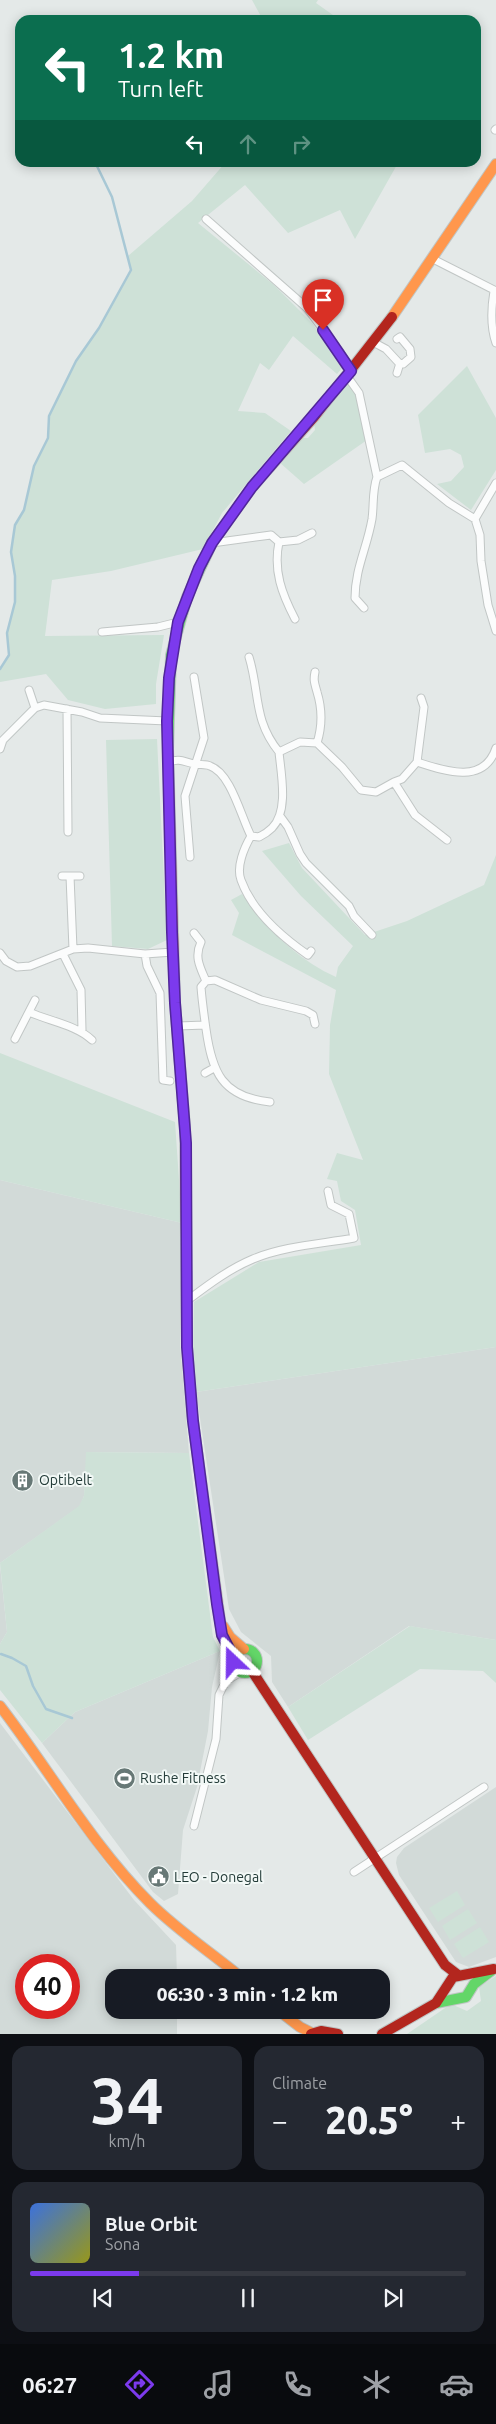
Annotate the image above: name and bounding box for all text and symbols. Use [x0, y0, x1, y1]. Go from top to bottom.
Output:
icon: left [35, 35, 100, 100]
text: 1.2 km [118, 35, 224, 75]
text: Turn left [118, 76, 203, 101]
icon: left [181, 130, 209, 158]
icon: ahead [234, 130, 262, 158]
icon: right [287, 130, 315, 158]
pin [302, 279, 344, 330]
icon: arrive [309, 286, 337, 314]
building icon: Optibelt [11, 1468, 35, 1492]
place label: Optibelt [39, 1472, 93, 1488]
position arrow [206, 1635, 258, 1687]
sports icon: Rushe Fitness [112, 1766, 136, 1790]
place label: Rushe Fitness [140, 1770, 226, 1786]
public building icon: LEO - Donegal [146, 1865, 170, 1889]
place label: LEO - Donegal [174, 1869, 263, 1885]
speed limit sign: 40 [15, 1954, 80, 2019]
text: 06:30 · 3 min · 1.2 km [157, 1983, 338, 2005]
text: 34 [90, 2063, 164, 2136]
text: Climate [272, 2074, 327, 2092]
text: 20.5° [325, 2099, 413, 2141]
text: − [272, 2105, 288, 2136]
text: + [450, 2105, 466, 2136]
text: km/h [109, 2132, 145, 2150]
text: Blue Orbit [105, 2213, 198, 2235]
text: Sona [105, 2235, 140, 2253]
icon: previous [89, 2284, 117, 2312]
icon: pause [234, 2284, 262, 2312]
icon: next [379, 2284, 407, 2312]
icon: directions [122, 2367, 157, 2402]
icon: music [201, 2367, 236, 2402]
icon: phone [280, 2367, 315, 2402]
icon: climate [359, 2367, 394, 2402]
icon: car [439, 2367, 474, 2402]
text: 06:27 [22, 2372, 77, 2397]

